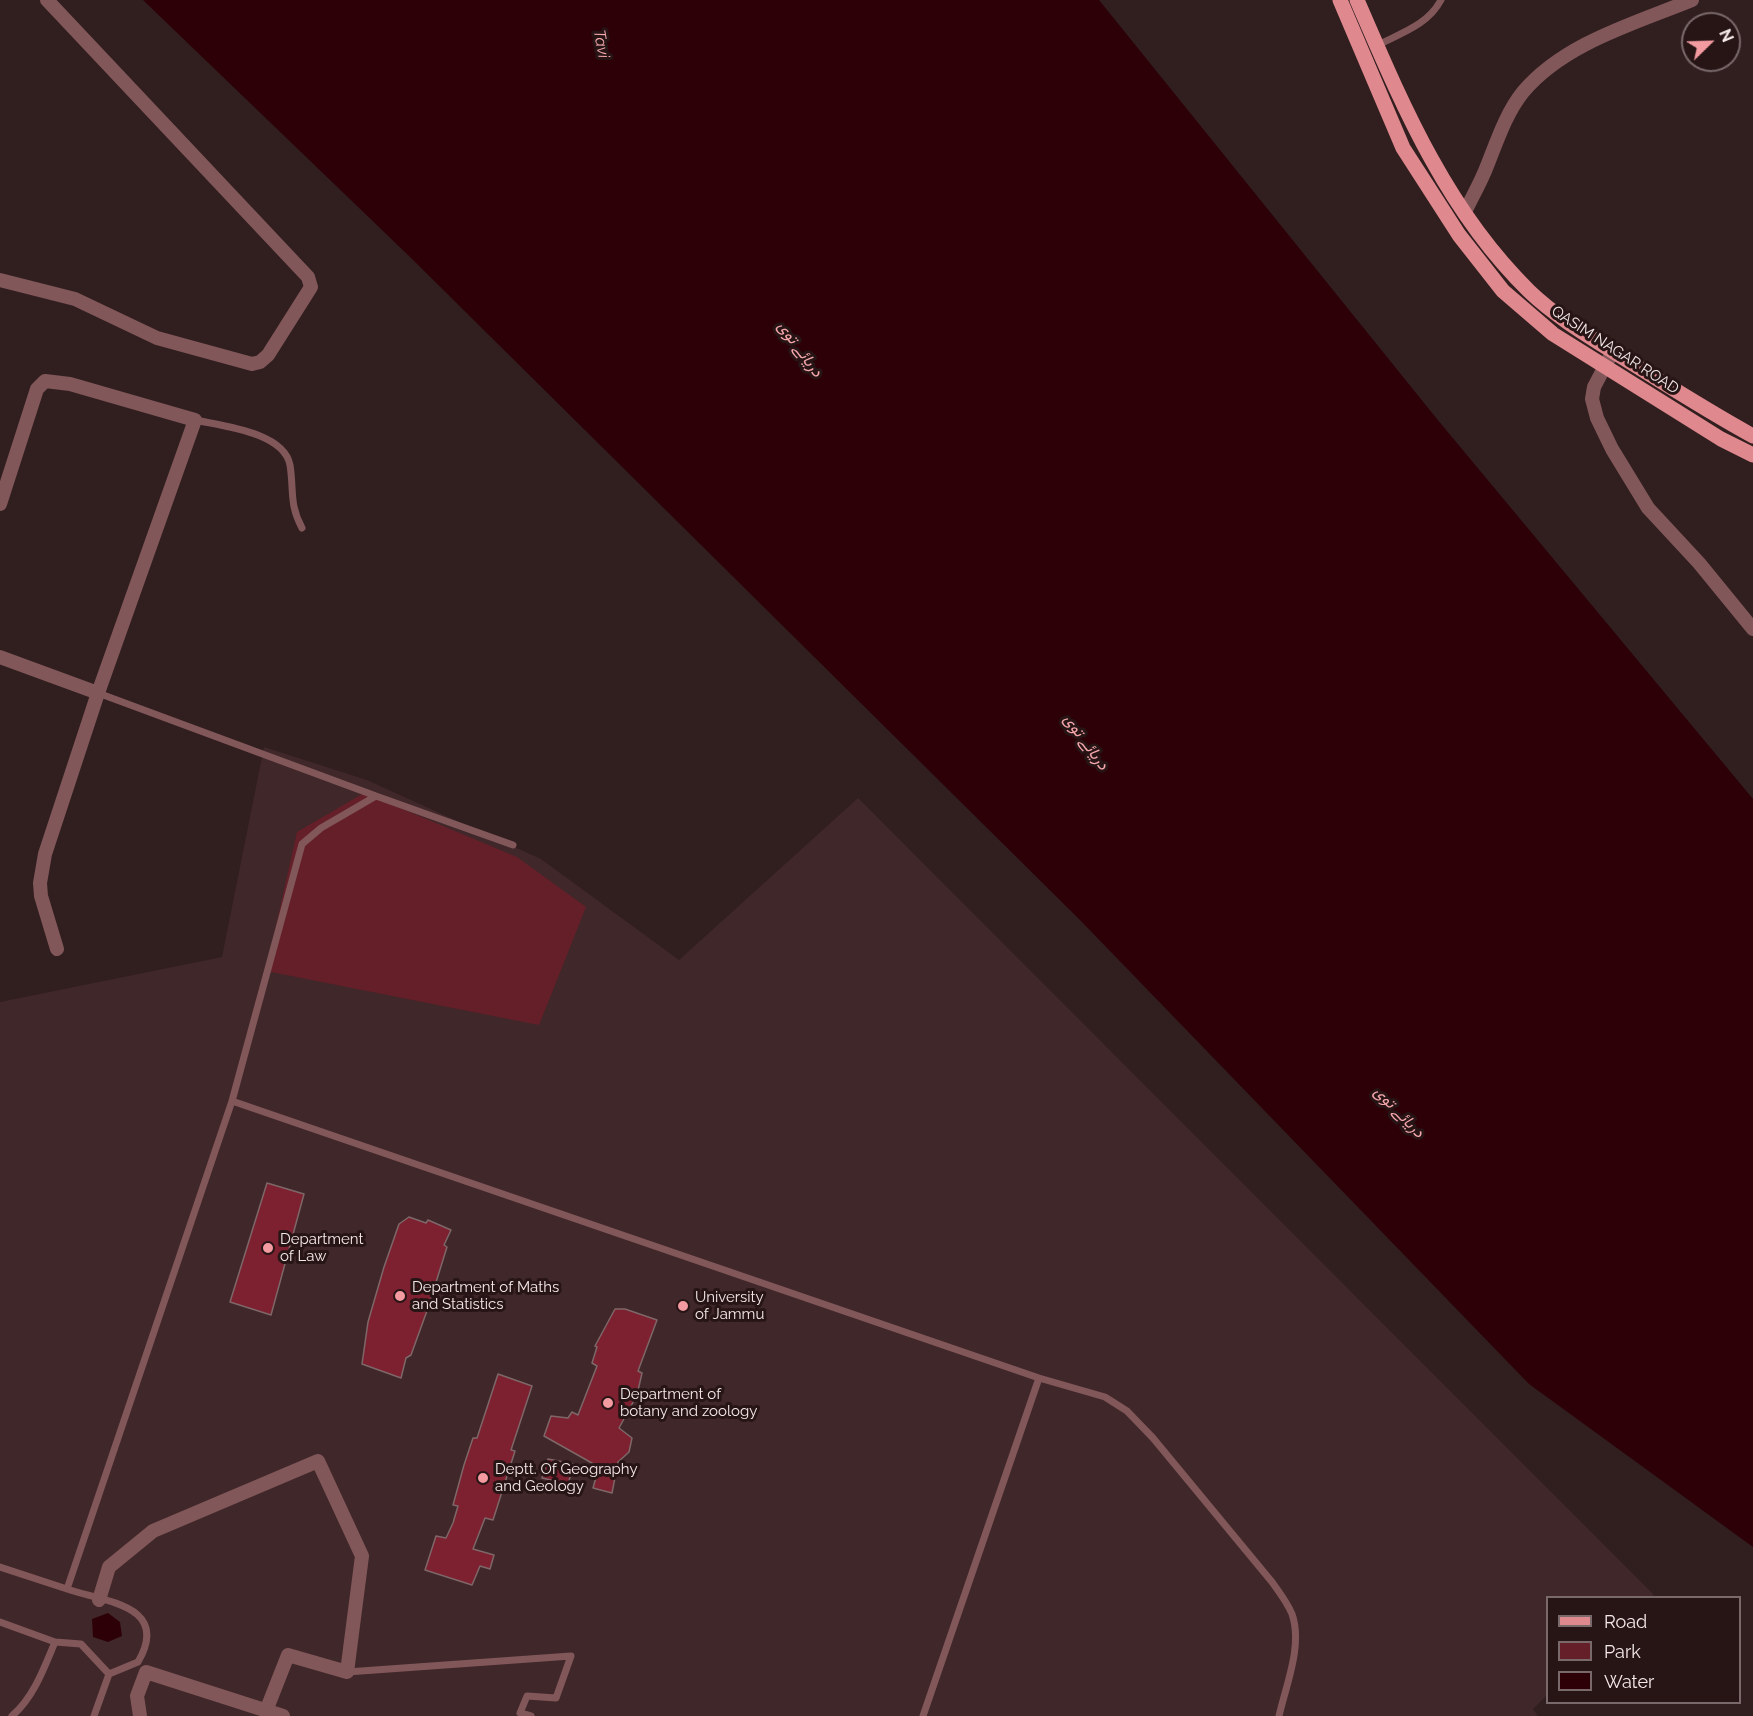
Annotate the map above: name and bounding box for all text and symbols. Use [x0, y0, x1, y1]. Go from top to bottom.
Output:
north arrow [1681, 12, 1741, 72]
text: N [1715, 26, 1737, 45]
water label: Tavi [589, 28, 613, 60]
street label: QASIM NAGAR ROAD [1548, 302, 1682, 398]
water label: دریائے توی [773, 317, 827, 381]
water label: دریائے توی [1059, 710, 1113, 774]
water label: دریائے توی [1370, 1082, 1428, 1142]
place label: Department of Law [280, 1230, 364, 1265]
marker: Department of Law [261, 1241, 275, 1255]
place label: Department of Maths and Statistics [412, 1278, 559, 1313]
place label: University of Jammu [695, 1288, 764, 1323]
marker: Department of Maths and Statistics [393, 1289, 407, 1303]
marker: University of Jammu [676, 1299, 690, 1313]
place label: Department of botany and zoology [620, 1385, 757, 1420]
marker: Department of botany and zoology [601, 1396, 615, 1410]
place label: Deptt. Of Geography and Geology [495, 1460, 638, 1495]
marker: Deptt. Of Geography and Geology [476, 1471, 490, 1485]
legend [1546, 1596, 1741, 1704]
text: Road [1604, 1611, 1647, 1632]
text: Park [1604, 1641, 1641, 1662]
text: Water [1604, 1671, 1654, 1692]

